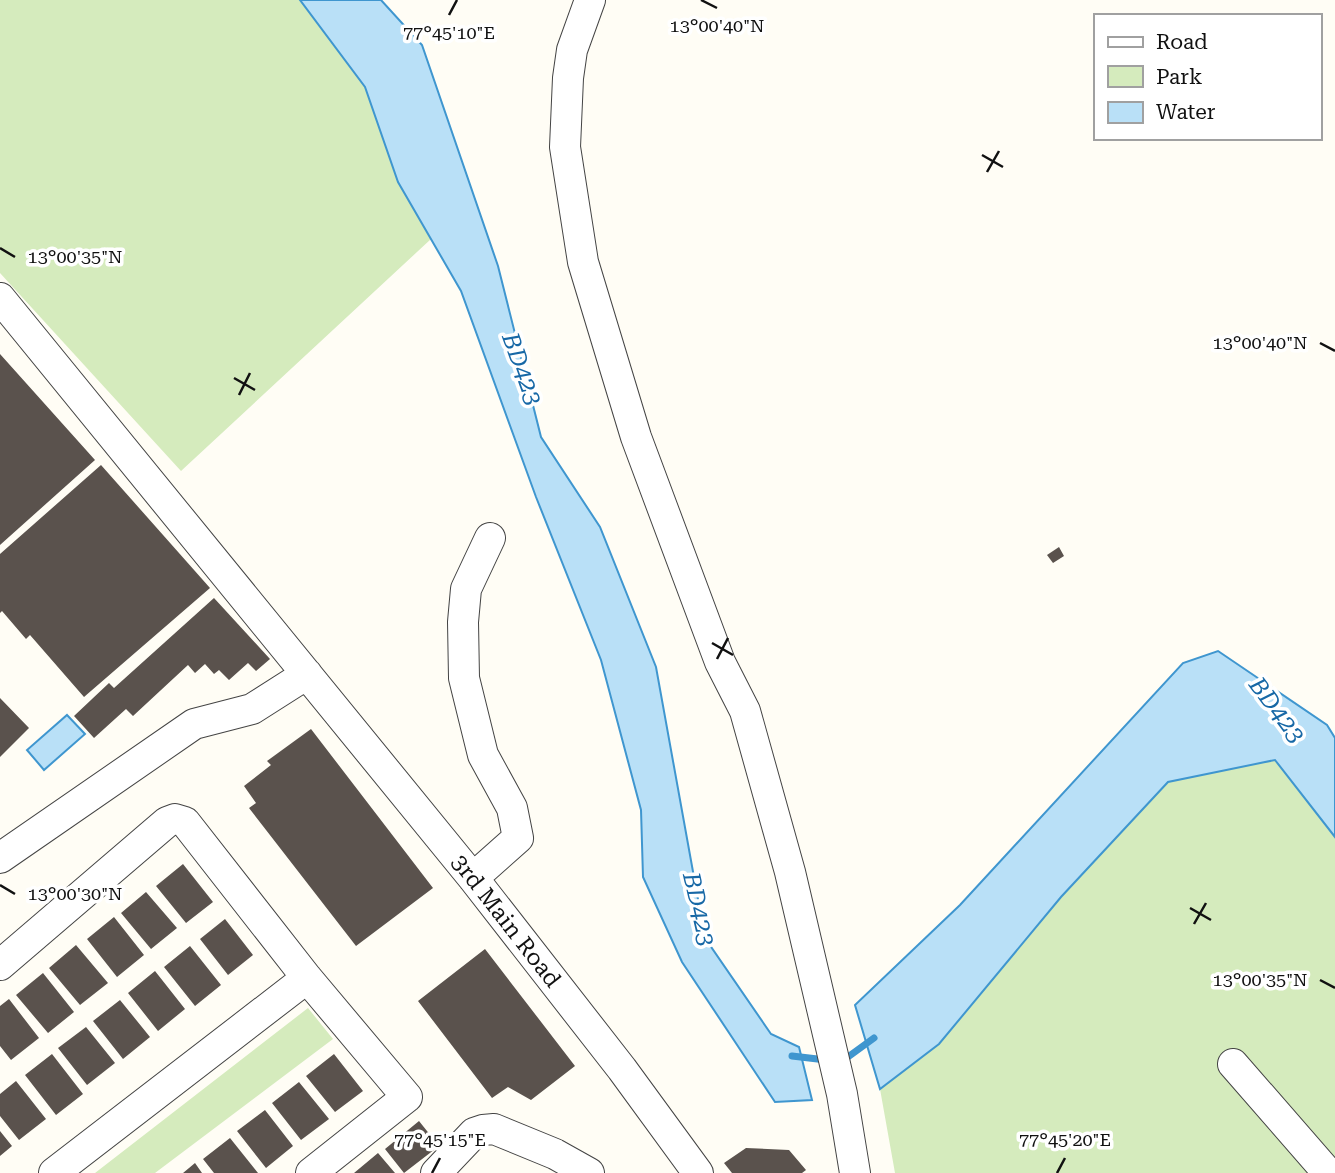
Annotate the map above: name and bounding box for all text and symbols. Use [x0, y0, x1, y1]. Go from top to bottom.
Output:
legend [1094, 14, 1321, 140]
text: 13°00'40"N [670, 15, 764, 36]
text: 77°45'10"E [403, 22, 495, 43]
text: Road [1156, 30, 1208, 54]
text: Park [1156, 65, 1202, 89]
text: Water [1156, 100, 1216, 124]
text: 13°00'35"N [28, 246, 122, 267]
water label: BD423 [496, 328, 548, 409]
text: 13°00'40"N [1213, 332, 1307, 353]
water label: BD423 [1243, 671, 1311, 748]
street label: 3rd Main Road [446, 849, 566, 993]
water label: BD423 [677, 868, 721, 949]
text: 13°00'30"N [28, 883, 122, 904]
text: 13°00'35"N [1213, 969, 1307, 990]
text: 77°45'15"E [394, 1129, 486, 1150]
text: 77°45'20"E [1019, 1129, 1111, 1150]

